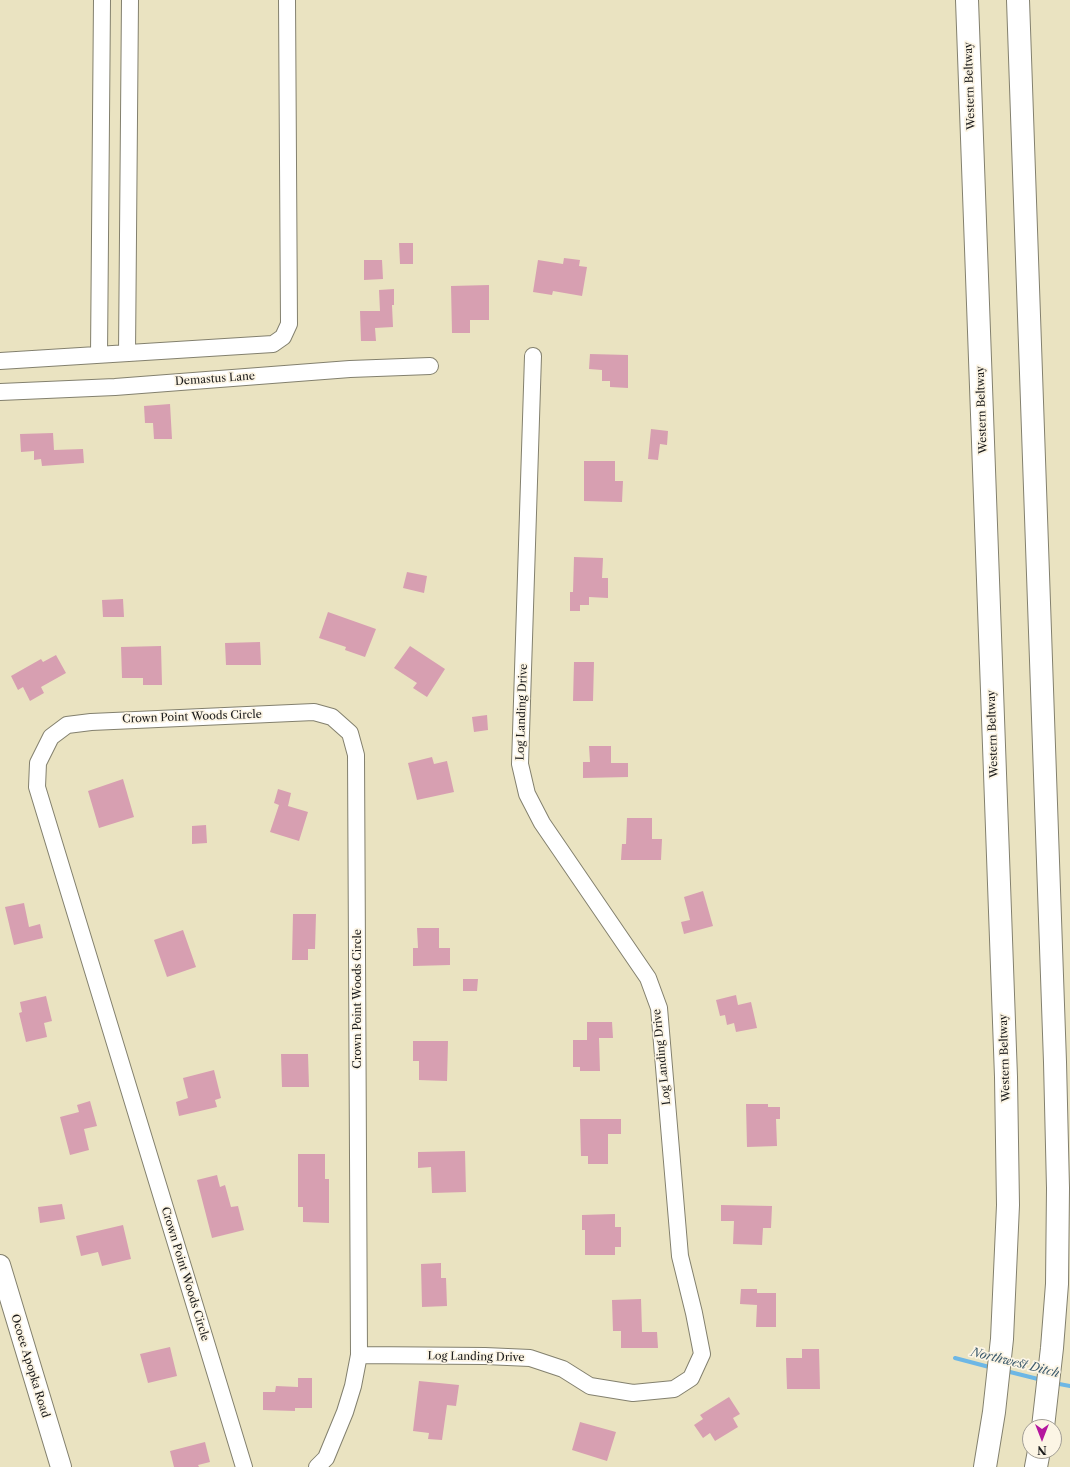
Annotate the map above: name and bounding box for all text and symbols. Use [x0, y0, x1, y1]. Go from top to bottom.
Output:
street label: Western Beltway [962, 42, 978, 130]
street label: Western Beltway [974, 366, 990, 454]
street label: Demastus Lane [174, 370, 256, 388]
street label: Log Landing Drive [514, 663, 530, 761]
street label: Western Beltway [985, 690, 1001, 778]
street label: Crown Point Woods Circle [122, 708, 262, 726]
street label: Crown Point Woods Circle [351, 929, 365, 1069]
street label: Log Landing Drive [650, 1008, 674, 1106]
street label: Western Beltway [997, 1014, 1013, 1102]
street label: Crown Point Woods Circle [158, 1205, 212, 1343]
street label: Ocoee Apopka Road [8, 1313, 52, 1419]
water label: Northwest Ditch [969, 1345, 1061, 1381]
street label: Log Landing Drive [427, 1350, 525, 1364]
north arrow [1022, 1419, 1062, 1459]
text: N [1037, 1443, 1047, 1457]

